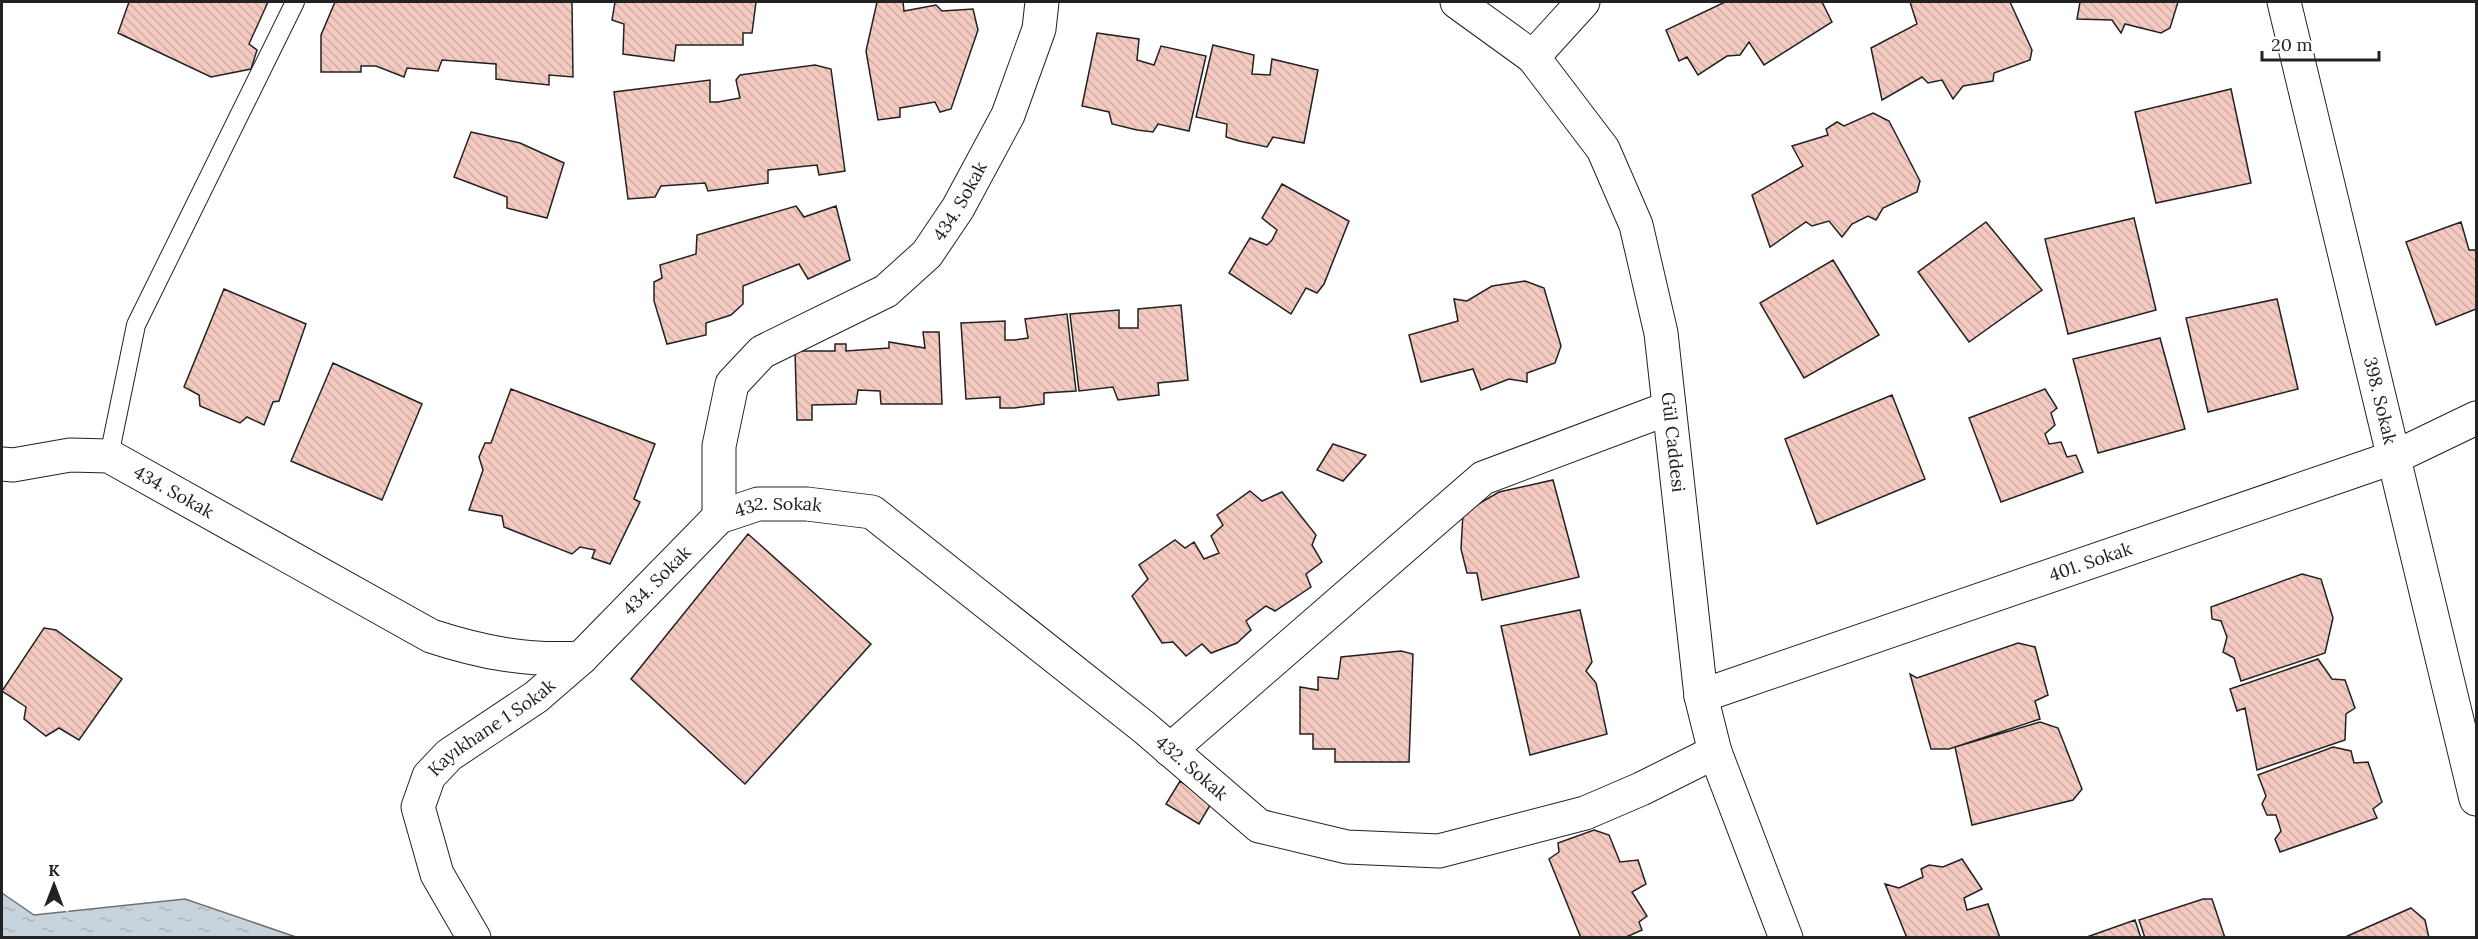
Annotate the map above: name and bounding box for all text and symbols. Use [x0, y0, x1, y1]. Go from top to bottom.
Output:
scale bar [2262, 24, 2379, 62]
text: 20 m [2271, 33, 2313, 56]
street label: 434. Sokak [927, 157, 992, 245]
street label: 398. Sokak [2359, 354, 2402, 447]
street label: Gül Caddesi [1657, 391, 1690, 493]
street label: 434. Sokak [130, 460, 218, 523]
street label: 432. Sokak [731, 492, 824, 522]
street label: 401. Sokak [2046, 536, 2135, 586]
street label: 434. Sokak [617, 540, 696, 620]
street label: Kayıkhane 1 Sokak [423, 673, 560, 781]
street label: 432. Sokak [1151, 730, 1233, 805]
north arrow [24, 855, 84, 915]
text: K [48, 860, 60, 880]

